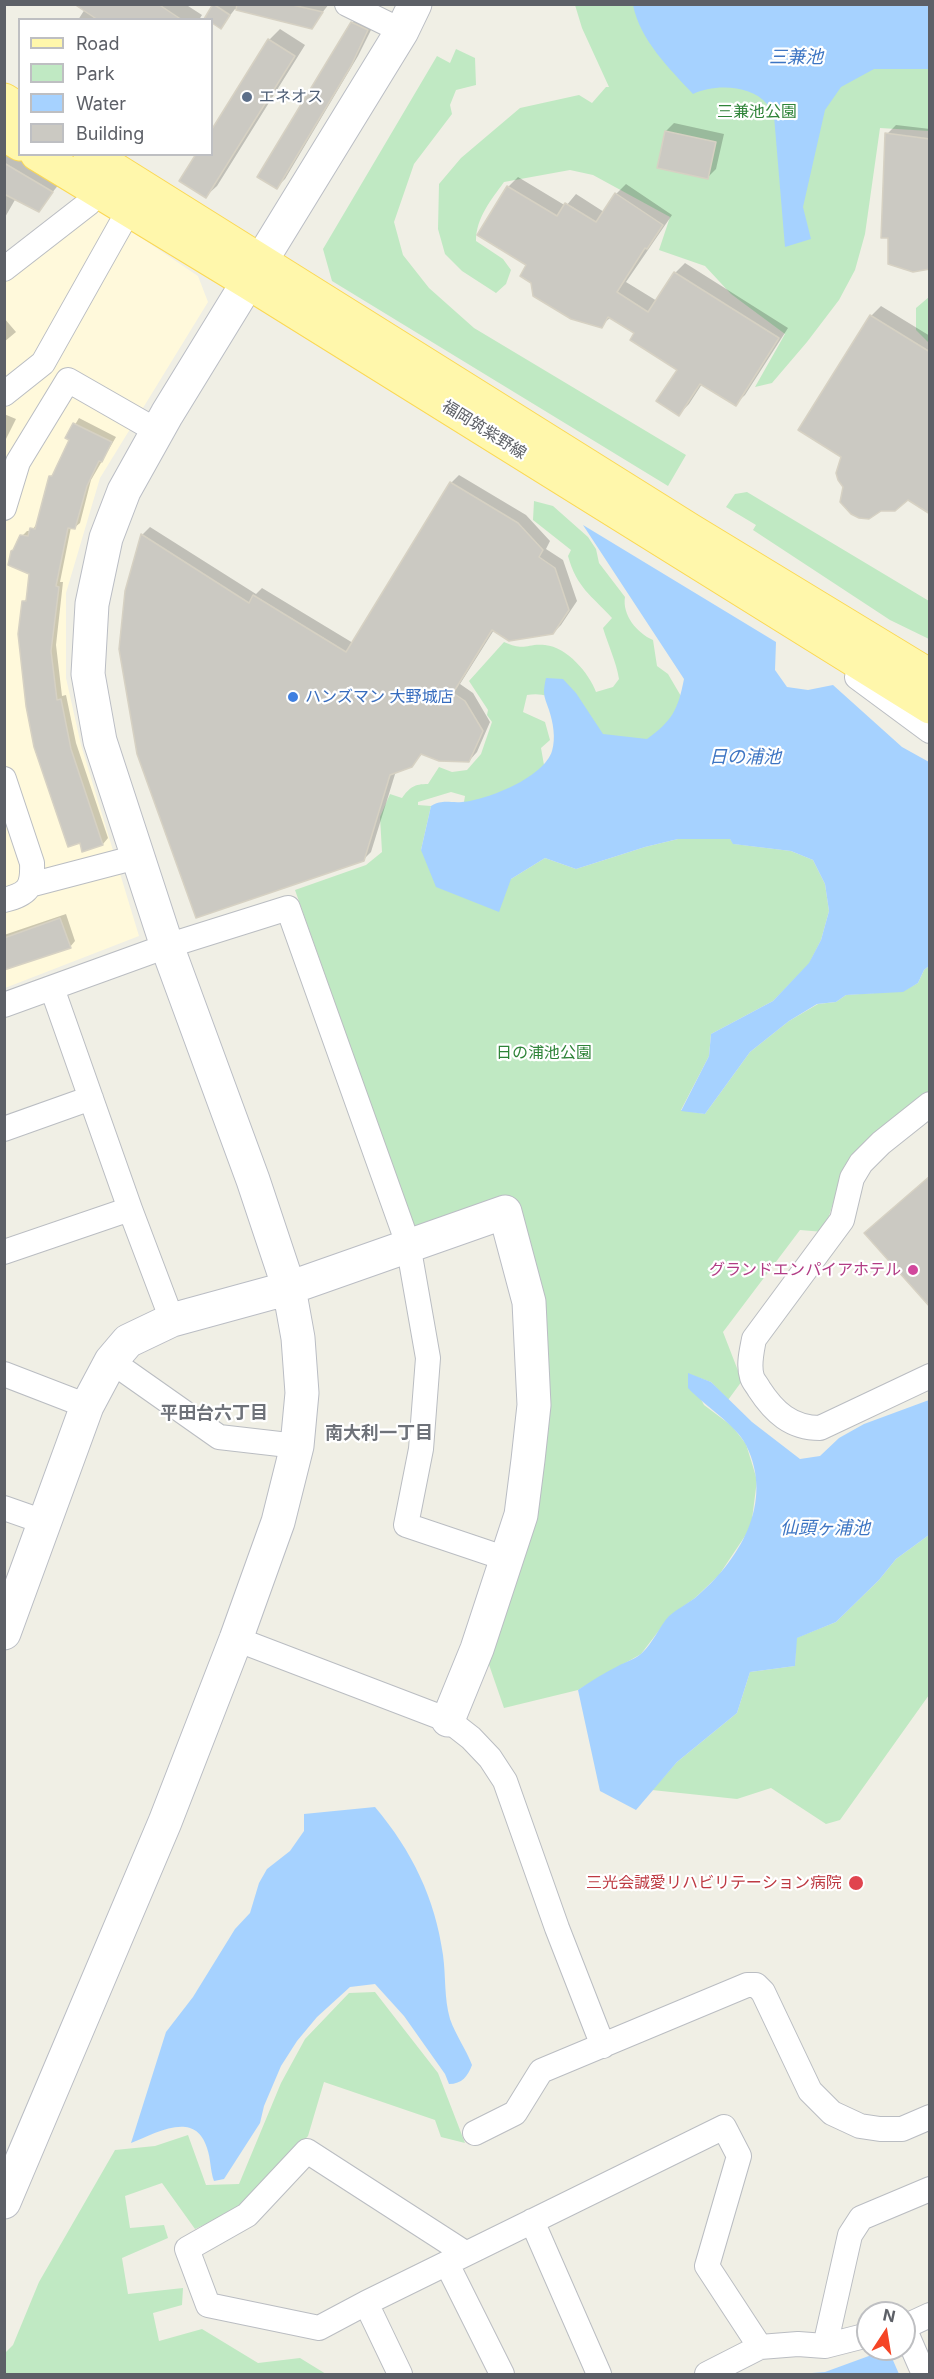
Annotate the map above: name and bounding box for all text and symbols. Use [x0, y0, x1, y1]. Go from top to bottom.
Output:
legend [18, 18, 213, 156]
text: Road [76, 33, 119, 54]
water label: 三兼池 [769, 47, 823, 69]
text: Park [76, 63, 115, 84]
place label: エネオス [259, 87, 323, 107]
marker: エネオス [240, 90, 254, 104]
text: Water [76, 93, 126, 114]
park label: 三兼池公園 [717, 102, 797, 122]
text: Building [76, 123, 144, 144]
street label: 福岡筑紫野線 [438, 396, 530, 464]
place label: ハンズマン 大野城店 [305, 687, 453, 707]
marker: ハンズマン 大野城店 [286, 690, 300, 704]
water label: 日の浦池 [709, 747, 781, 769]
park label: 日の浦池公園 [496, 1043, 592, 1063]
place label: グランドエンパイアホテル [709, 1260, 901, 1280]
marker: グランドエンパイアホテル [906, 1263, 920, 1277]
district label: 平田台六丁目 [160, 1403, 268, 1425]
district label: 南大利一丁目 [325, 1423, 433, 1445]
water label: 仙頭ヶ浦池 [780, 1518, 870, 1540]
place label: 三光会誠愛リハビリテーション病院 [586, 1873, 842, 1893]
marker: 三光会誠愛リハビリテーション病院 [847, 1874, 865, 1892]
north arrow [856, 2301, 916, 2361]
text: N [881, 2304, 897, 2326]

